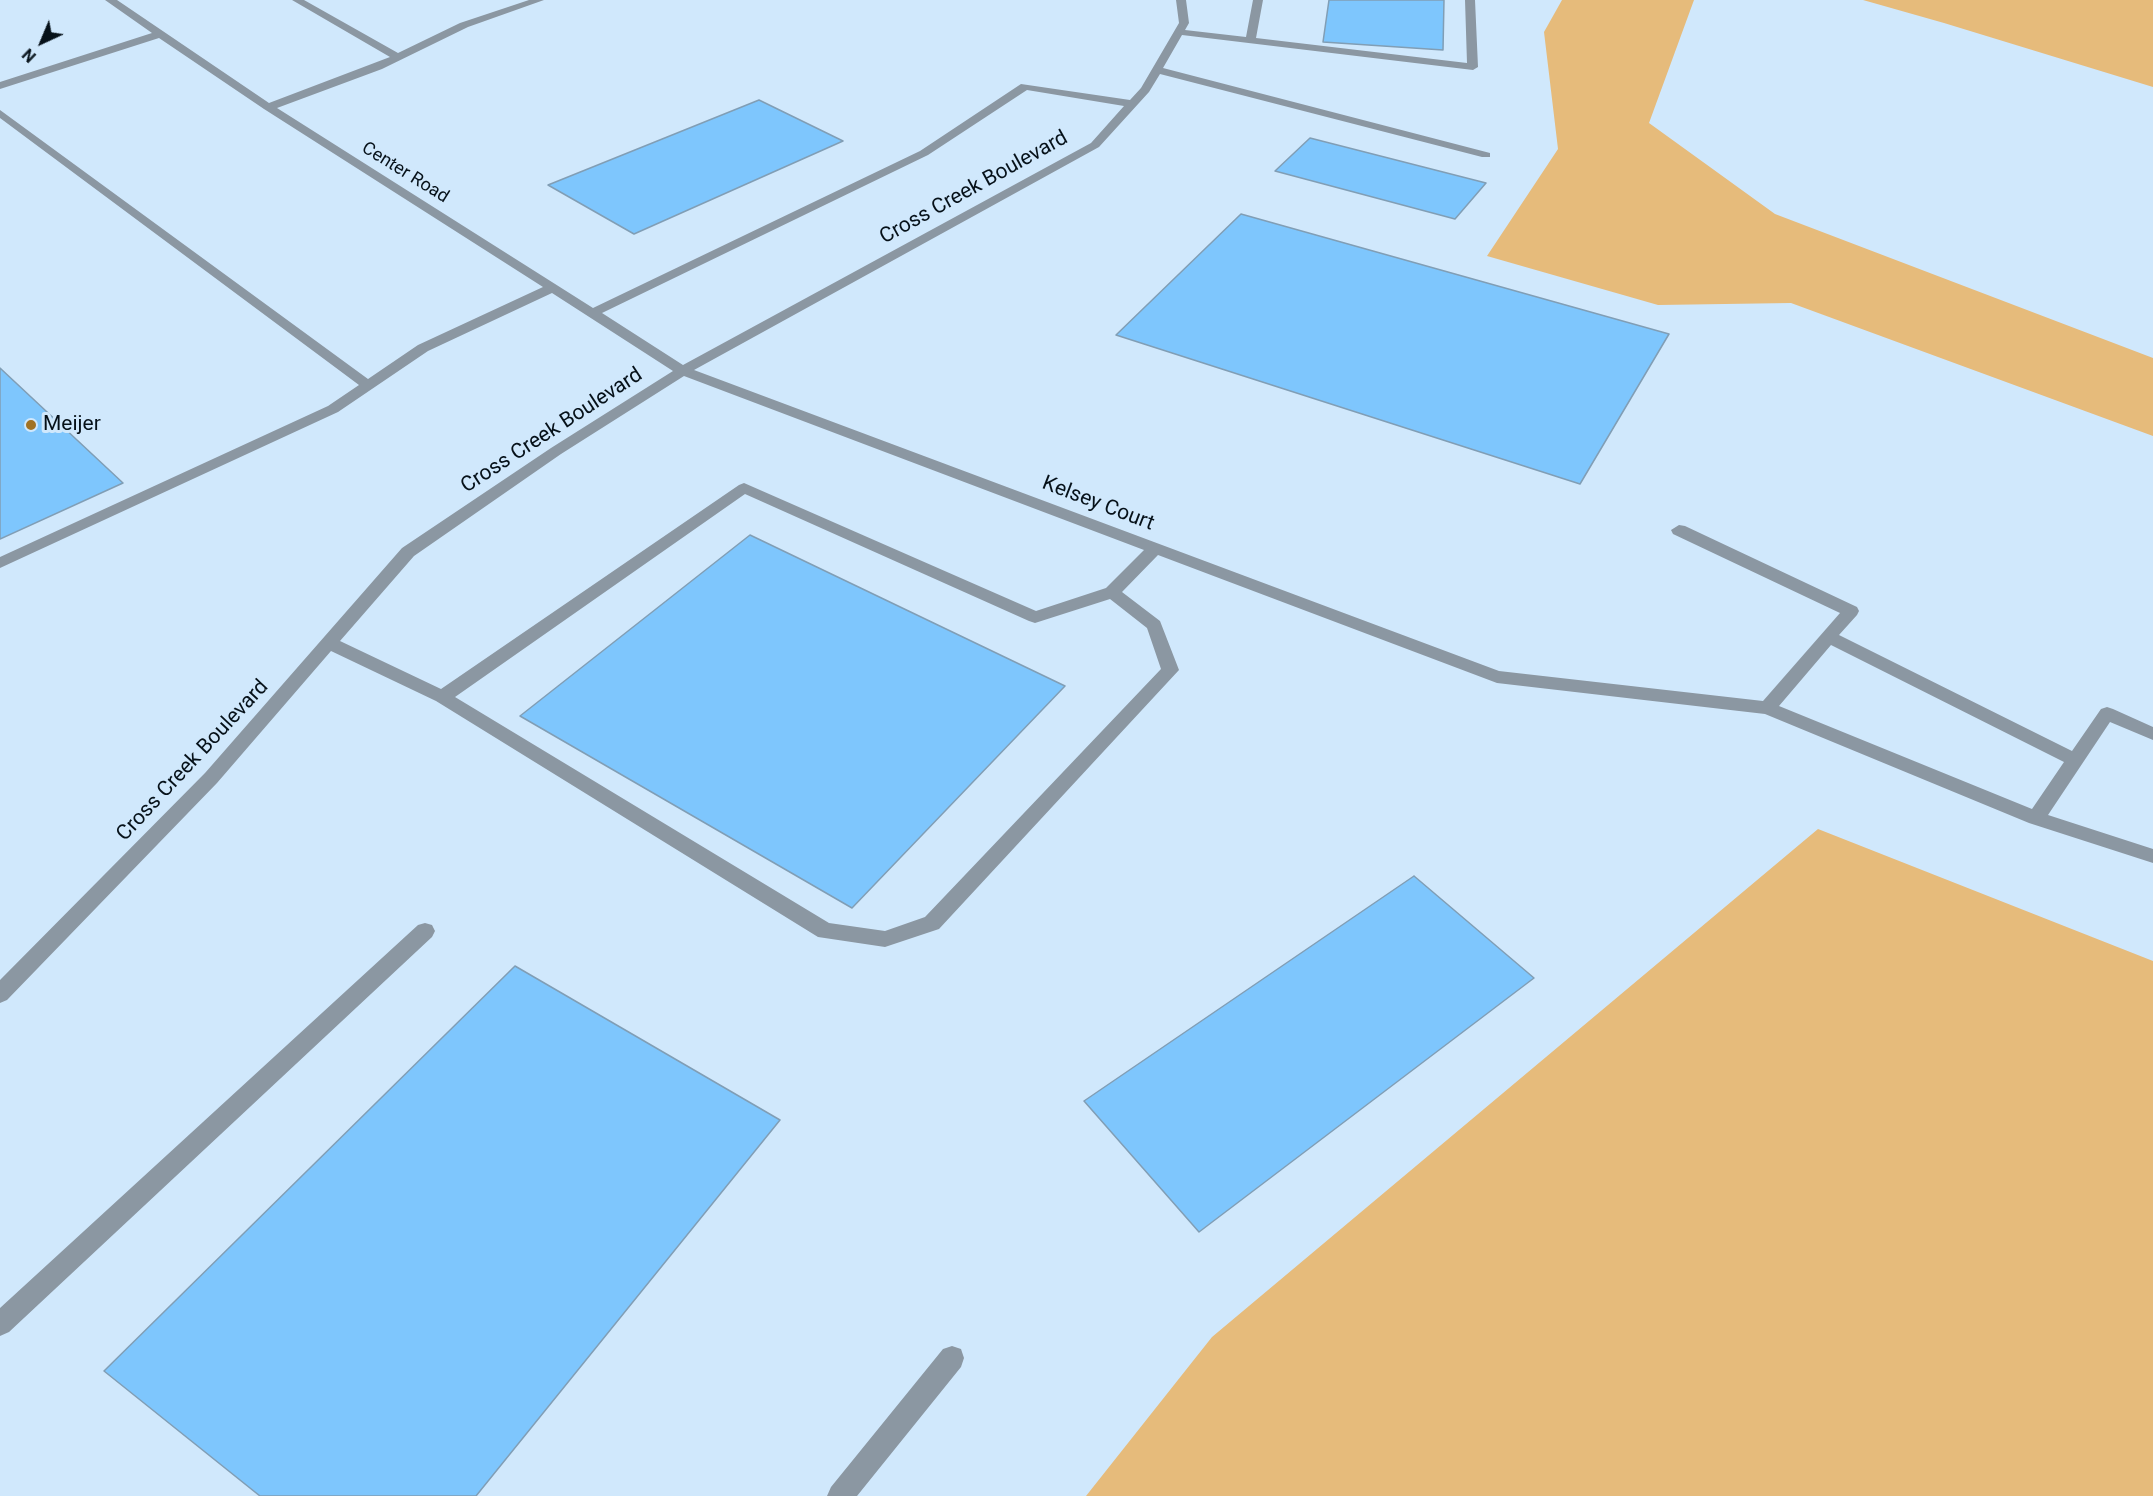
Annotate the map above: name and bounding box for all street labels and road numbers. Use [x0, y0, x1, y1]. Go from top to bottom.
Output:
street label: Cross Creek Boulevard [876, 126, 1072, 250]
street label: Center Road [358, 138, 452, 208]
street label: Cross Creek Boulevard [457, 363, 647, 499]
street label: Kelsey Court [1038, 471, 1158, 537]
street label: Cross Creek Boulevard [112, 675, 274, 847]

